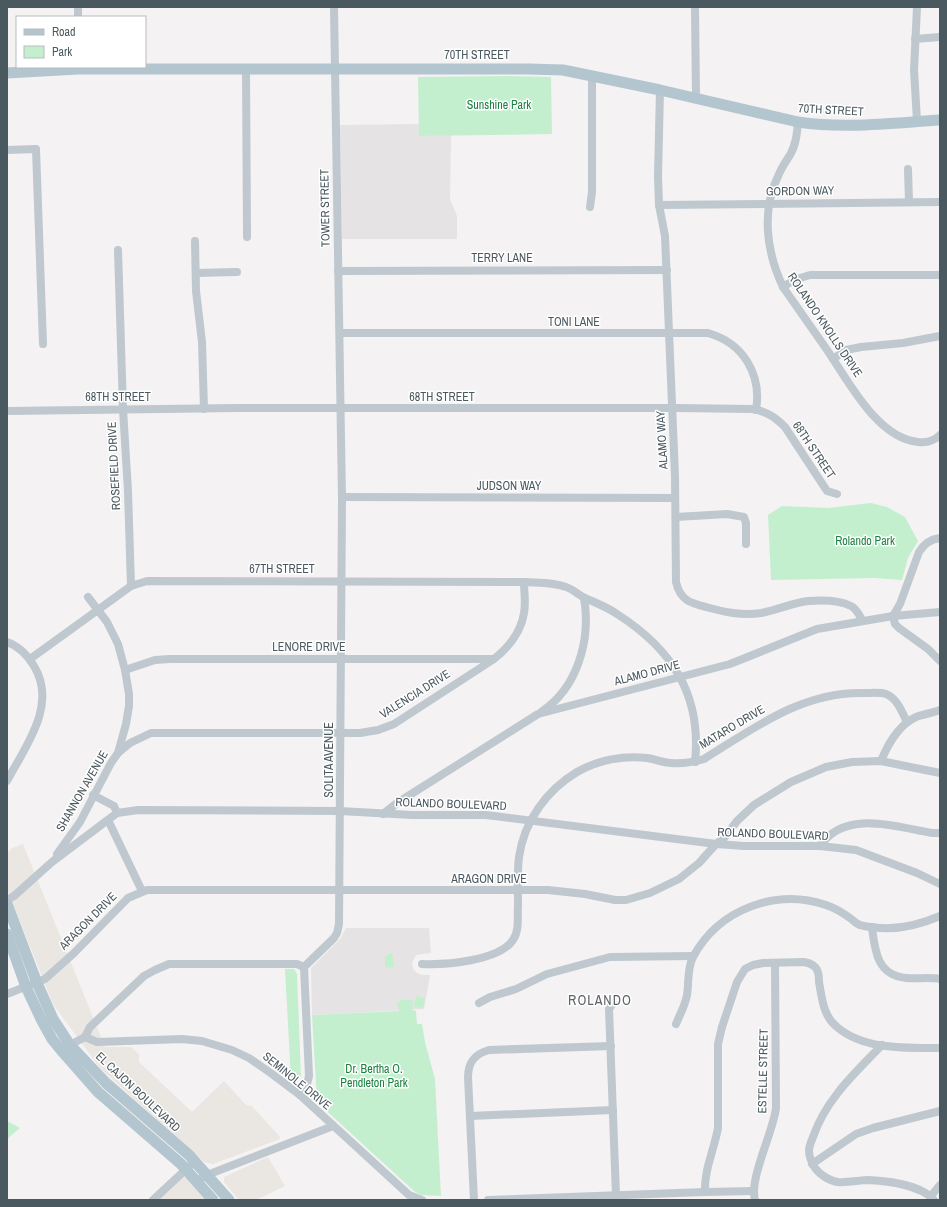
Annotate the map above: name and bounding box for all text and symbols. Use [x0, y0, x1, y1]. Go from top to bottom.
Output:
legend [16, 16, 146, 68]
text: Road [52, 24, 76, 40]
text: Park [52, 44, 72, 60]
street label: 70TH STREET [444, 47, 510, 63]
park label: Sunshine Park [467, 97, 531, 113]
street label: 70TH STREET [798, 100, 864, 120]
street label: TOWER STREET [316, 169, 334, 247]
street label: GORDON WAY [766, 182, 835, 200]
street label: TERRY LANE [471, 250, 533, 266]
street label: ROLANDO KNOLLS DRIVE [784, 270, 866, 380]
street label: TONI LANE [548, 314, 600, 330]
street label: 68TH STREET [85, 389, 151, 405]
street label: 68TH STREET [409, 389, 475, 405]
street label: ALAMO WAY [652, 410, 672, 471]
street label: 68TH STREET [789, 418, 839, 482]
street label: ROSEFIELD DRIVE [104, 421, 124, 511]
street label: JUDSON WAY [477, 478, 542, 494]
park label: Rolando Park [835, 533, 895, 549]
street label: 67TH STREET [249, 561, 315, 577]
street label: LENORE DRIVE [272, 639, 346, 655]
street label: ALAMO DRIVE [611, 657, 682, 690]
street label: VALENCIA DRIVE [377, 666, 453, 722]
street label: MATARO DRIVE [696, 701, 768, 753]
street label: SOLITA AVENUE [321, 722, 337, 798]
street label: SHANNON AVENUE [52, 748, 112, 834]
street label: ROLANDO BOULEVARD [395, 794, 507, 814]
street label: ROLANDO BOULEVARD [717, 824, 829, 844]
street label: ARAGON DRIVE [450, 871, 527, 887]
street label: ARAGON DRIVE [55, 889, 120, 954]
district label: ROLANDO [568, 991, 632, 1009]
street label: ESTELLE STREET [754, 1028, 772, 1114]
street label: EL CAJON BOULEVARD [92, 1048, 184, 1136]
street label: SEMINOLE DRIVE [259, 1048, 335, 1114]
park label: Dr. Bertha O. Pendleton Park [340, 1061, 408, 1091]

